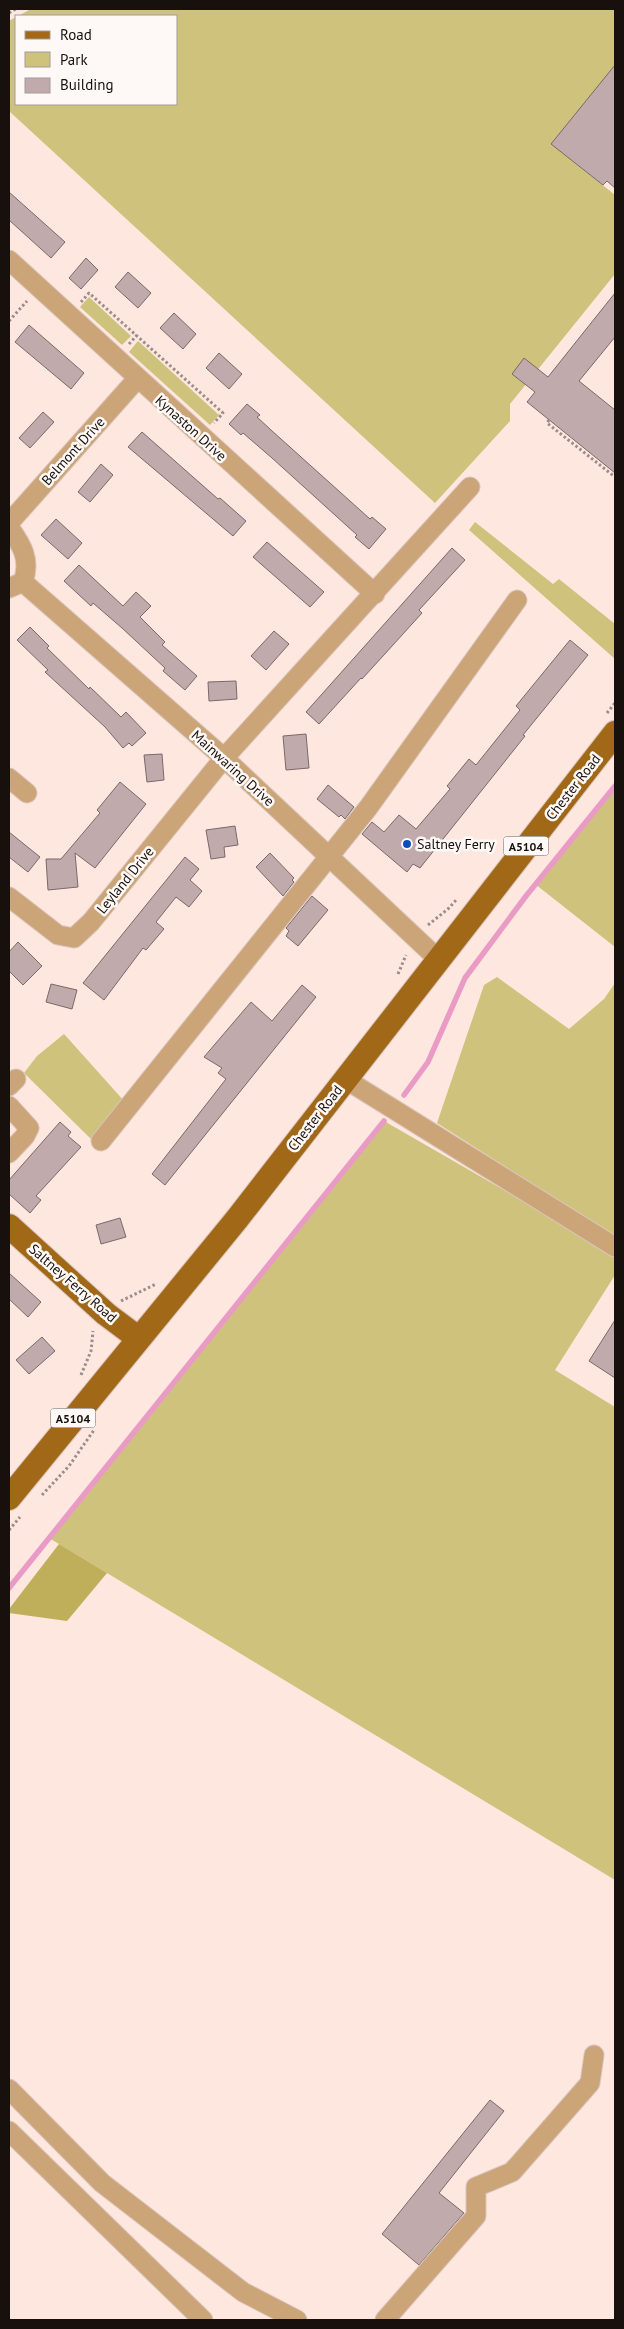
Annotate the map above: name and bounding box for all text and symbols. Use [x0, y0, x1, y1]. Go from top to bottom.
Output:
legend [15, 15, 178, 105]
text: Road [60, 25, 92, 44]
text: Park [60, 50, 88, 69]
text: Building [60, 75, 114, 94]
street label: Kynaston Drive [152, 391, 230, 465]
street label: Belmont Drive [38, 413, 108, 489]
street label: Mainwaring Drive [188, 726, 278, 810]
street label: Chester Road [542, 751, 604, 823]
place label: Saltney Ferry [417, 835, 495, 853]
road number: A5104 [504, 836, 548, 856]
marker: Saltney Ferry [401, 838, 413, 850]
street label: Leyland Drive [92, 843, 158, 917]
street label: Chester Road [284, 1082, 346, 1154]
street label: Saltney Ferry Road [25, 1240, 121, 1326]
road number: A5104 [50, 1409, 96, 1428]

